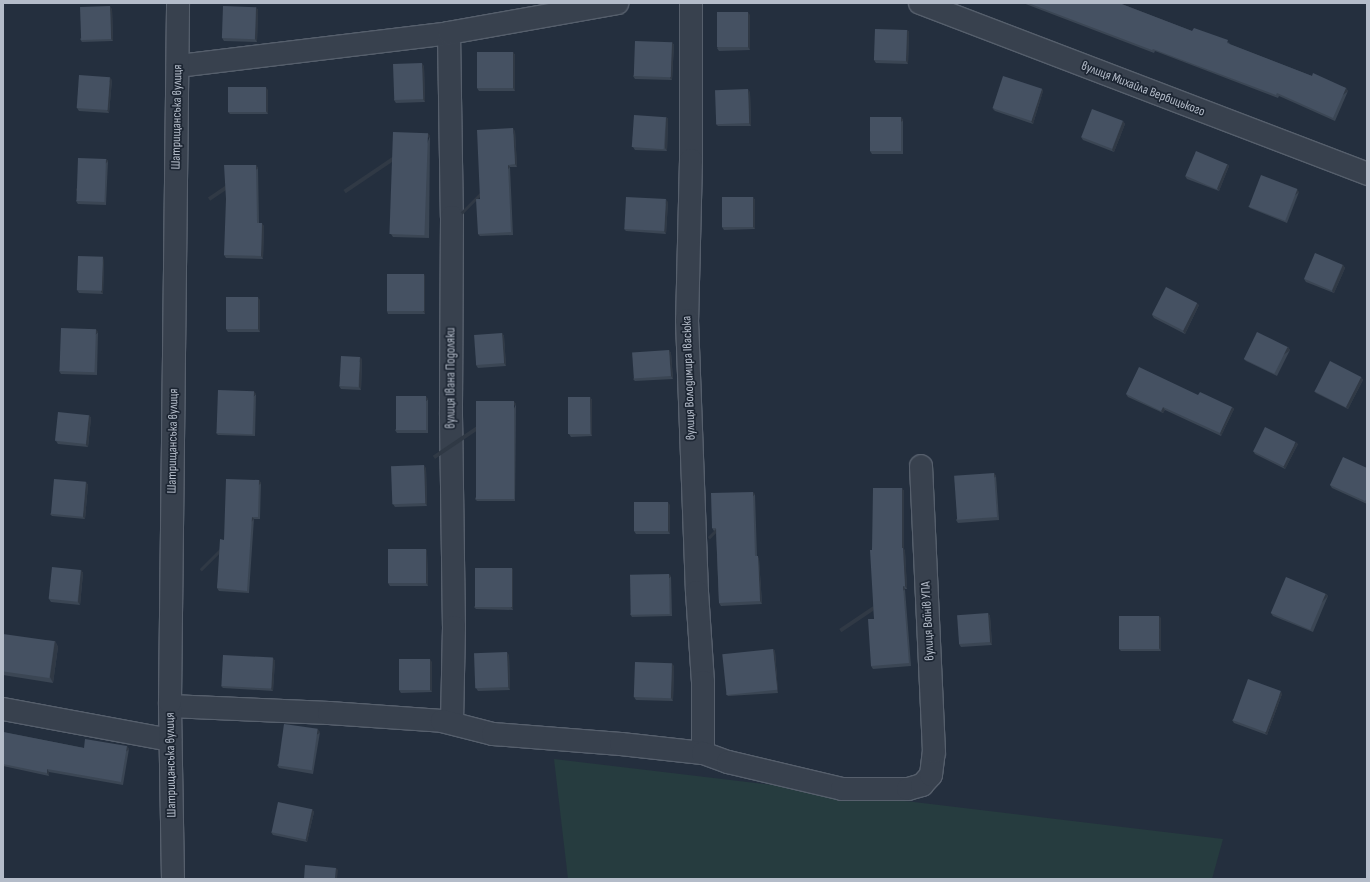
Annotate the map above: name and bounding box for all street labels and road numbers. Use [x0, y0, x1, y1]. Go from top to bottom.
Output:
street label: вулиця Михайла Вербицького [1079, 58, 1207, 120]
street label: Шатрищанська вулиця [168, 64, 186, 170]
street label: вулиця Володимира Івасюка [679, 315, 699, 441]
street label: вулиця Івана Подоляки [443, 327, 459, 429]
street label: Шатрищанська вулиця [164, 388, 182, 494]
street label: вулиця Воїнів УПА [918, 581, 938, 661]
street label: Шатрищанська вулиця [162, 712, 180, 818]

